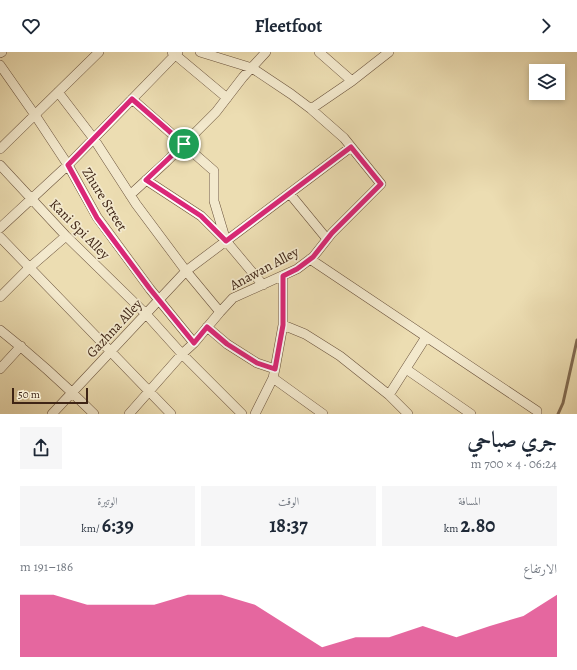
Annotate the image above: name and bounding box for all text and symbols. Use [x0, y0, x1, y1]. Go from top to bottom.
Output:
text: Fleetfoot [255, 14, 322, 38]
icon: heart [20, 15, 42, 37]
icon: forward [535, 15, 557, 37]
map controls [529, 64, 565, 100]
button: layers [529, 64, 565, 100]
pin [167, 127, 201, 161]
icon: arrive [173, 133, 195, 155]
street label: Zhure Street [78, 164, 132, 235]
street label: Kani Spi Alley [45, 195, 115, 264]
street label: Anawan Alley [225, 242, 303, 295]
street label: Gazhna Alley [82, 294, 147, 362]
scale bar [12, 386, 88, 405]
text: 50 m [18, 387, 40, 402]
text: جري صباحي [467, 425, 557, 455]
button: share [20, 427, 62, 469]
text: 06:24 · 4 × 700 m [471, 455, 557, 472]
text: الوتيرة [97, 494, 118, 509]
text: الوقت [278, 494, 299, 509]
text: المسافة [458, 494, 481, 509]
text: 6:39 [102, 512, 134, 539]
text: 18:37 [269, 512, 308, 539]
text: 2.80 [460, 512, 495, 539]
text: /km [81, 521, 102, 536]
text: km [444, 521, 460, 536]
text: 186–191 m [20, 558, 73, 575]
text: الارتفاع [523, 560, 557, 577]

